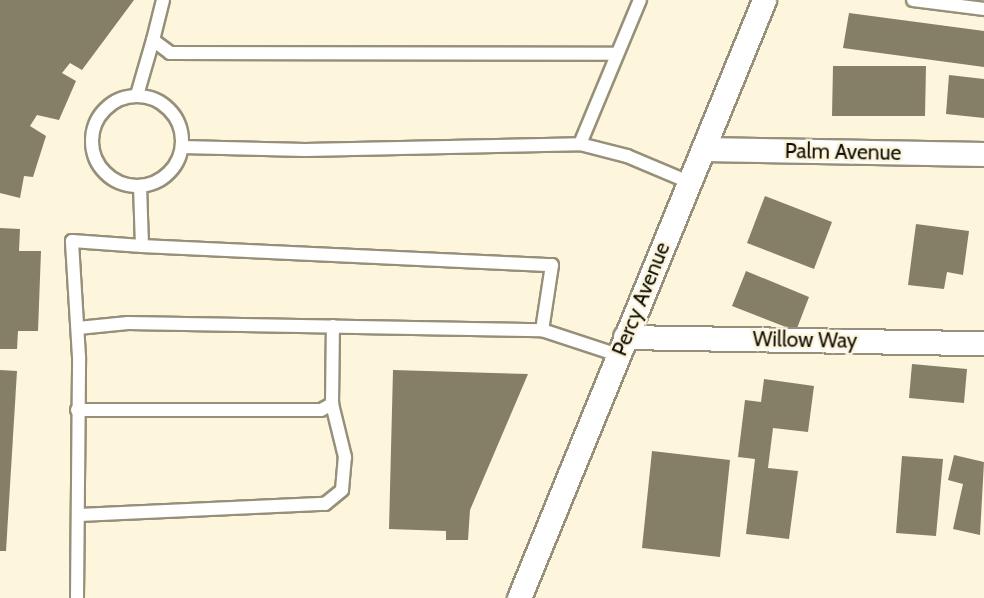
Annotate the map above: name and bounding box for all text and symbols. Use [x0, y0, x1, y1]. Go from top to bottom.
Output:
street label: Palm Avenue [785, 138, 901, 166]
street label: Percy Avenue [607, 239, 675, 359]
street label: Willow Way [752, 326, 858, 354]

